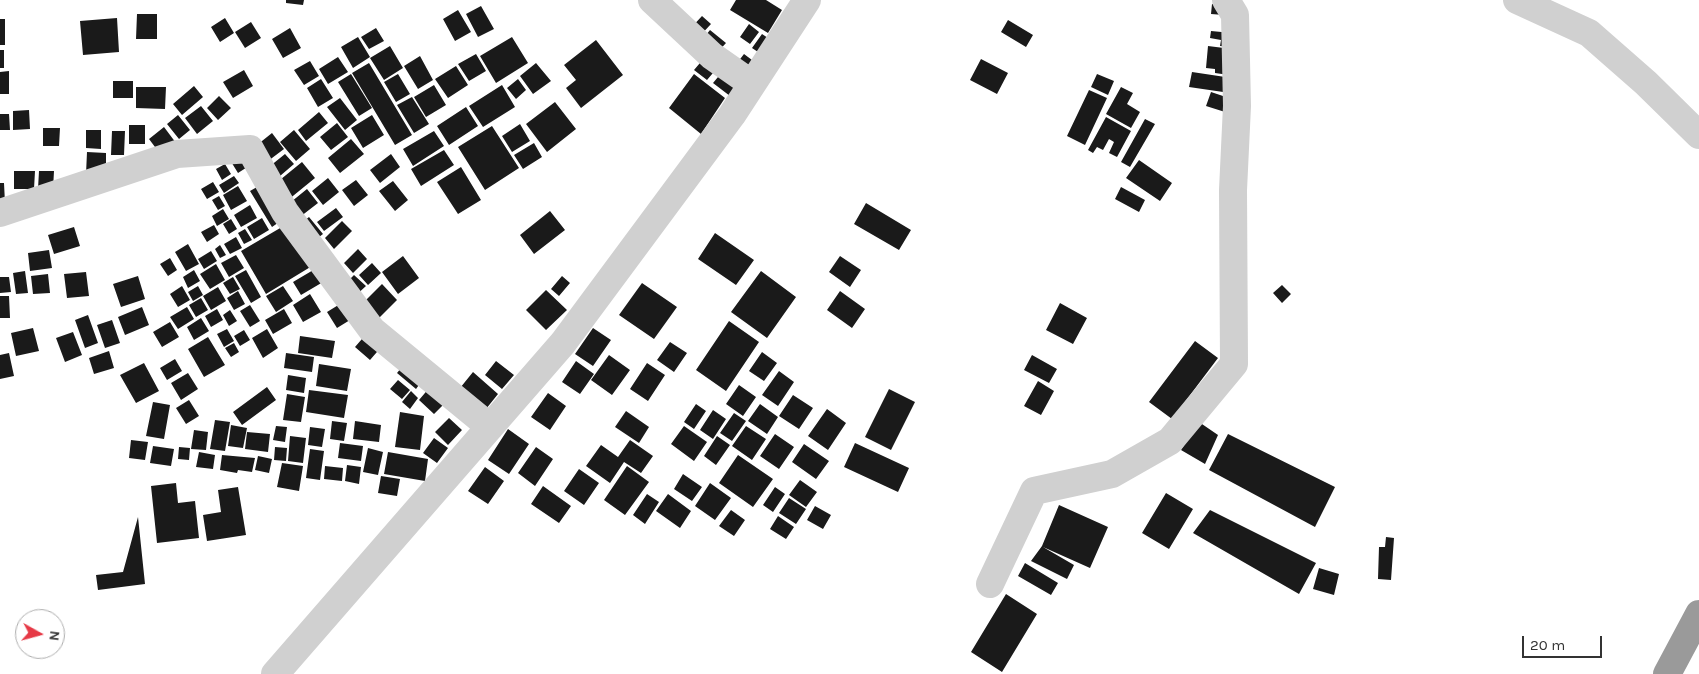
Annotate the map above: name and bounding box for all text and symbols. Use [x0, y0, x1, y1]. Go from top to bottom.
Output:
north arrow [15, 609, 65, 659]
scale bar [1524, 626, 1604, 658]
text: N [45, 630, 63, 642]
text: 20 m [1530, 636, 1565, 654]

